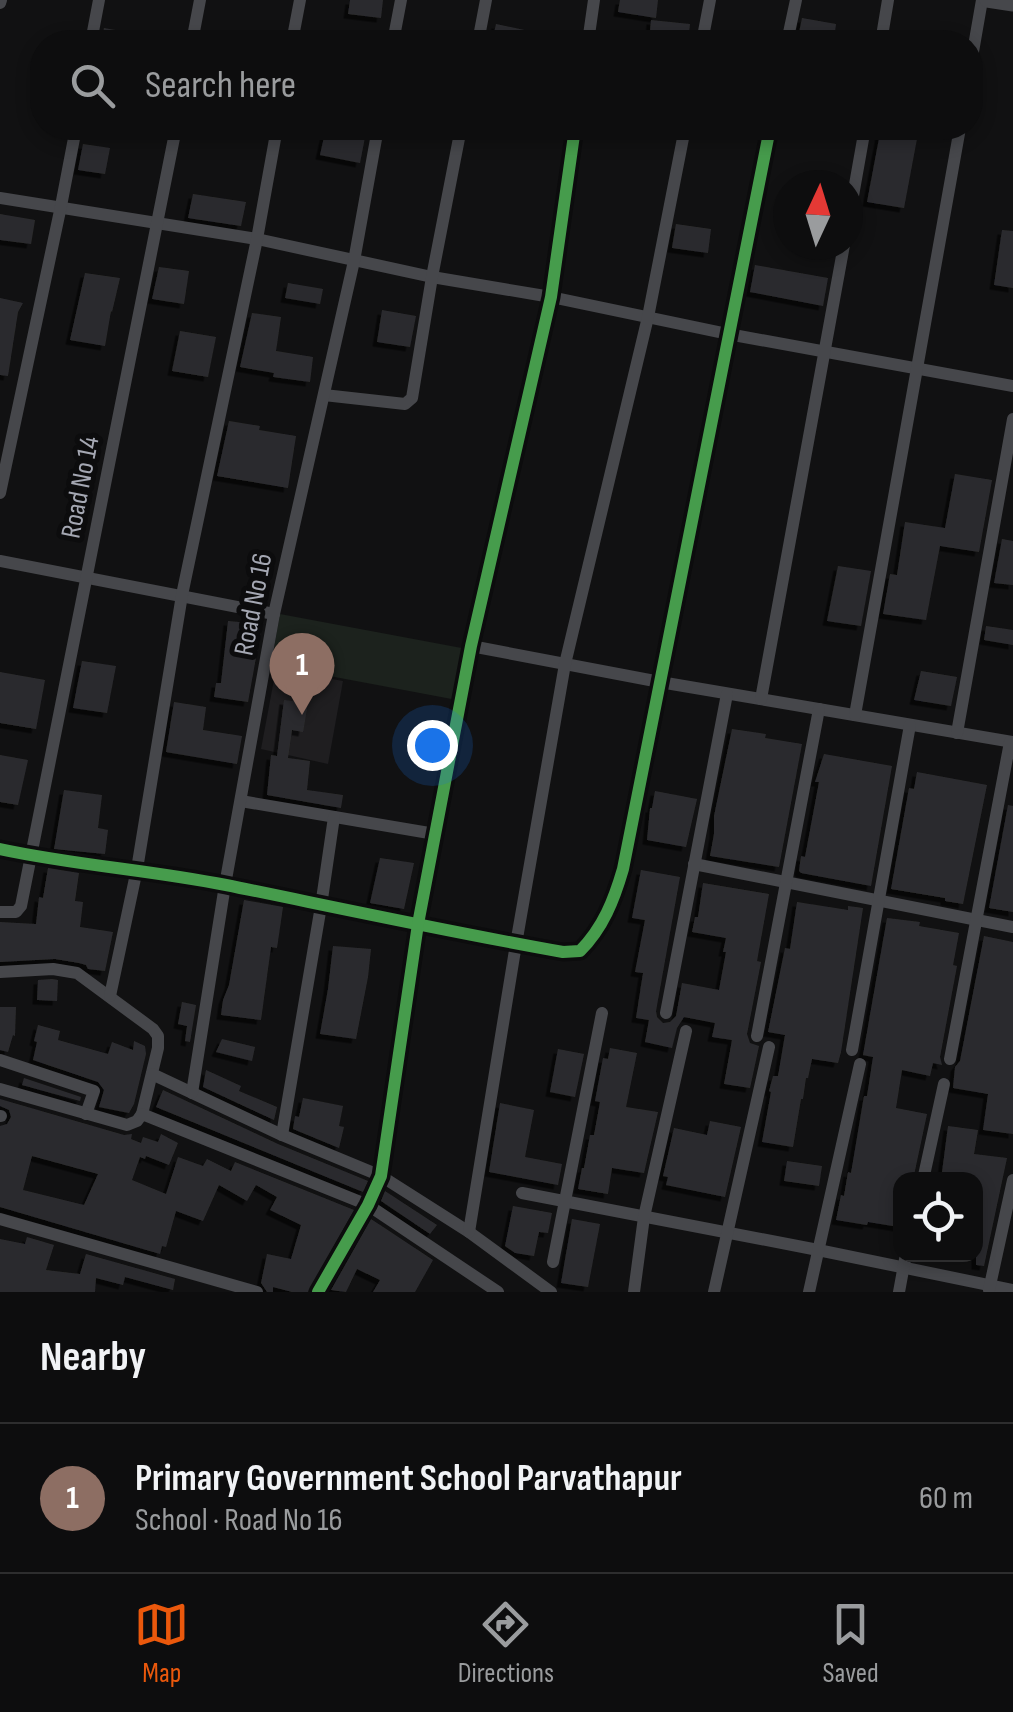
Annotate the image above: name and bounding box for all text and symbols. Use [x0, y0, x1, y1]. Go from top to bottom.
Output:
search box [30, 30, 983, 140]
icon: search [65, 58, 120, 113]
text: Search here [145, 63, 296, 108]
north arrow [773, 170, 863, 260]
street label: Road No 14 [54, 433, 107, 541]
street label: Road No 16 [227, 550, 280, 658]
pin: 1 [270, 632, 334, 715]
your location [407, 720, 458, 771]
map controls [893, 1172, 983, 1262]
button: locate [893, 1172, 983, 1262]
text: Nearby [40, 1332, 146, 1383]
text: Primary Government School Parvathapur [135, 1456, 682, 1501]
text: 1 [66, 1479, 79, 1518]
text: 60 m [919, 1479, 973, 1518]
text: School · Road No 16 [135, 1501, 343, 1540]
tab: Map [134, 1597, 189, 1690]
tab: Directions [458, 1597, 554, 1690]
tab: Saved [823, 1597, 879, 1690]

